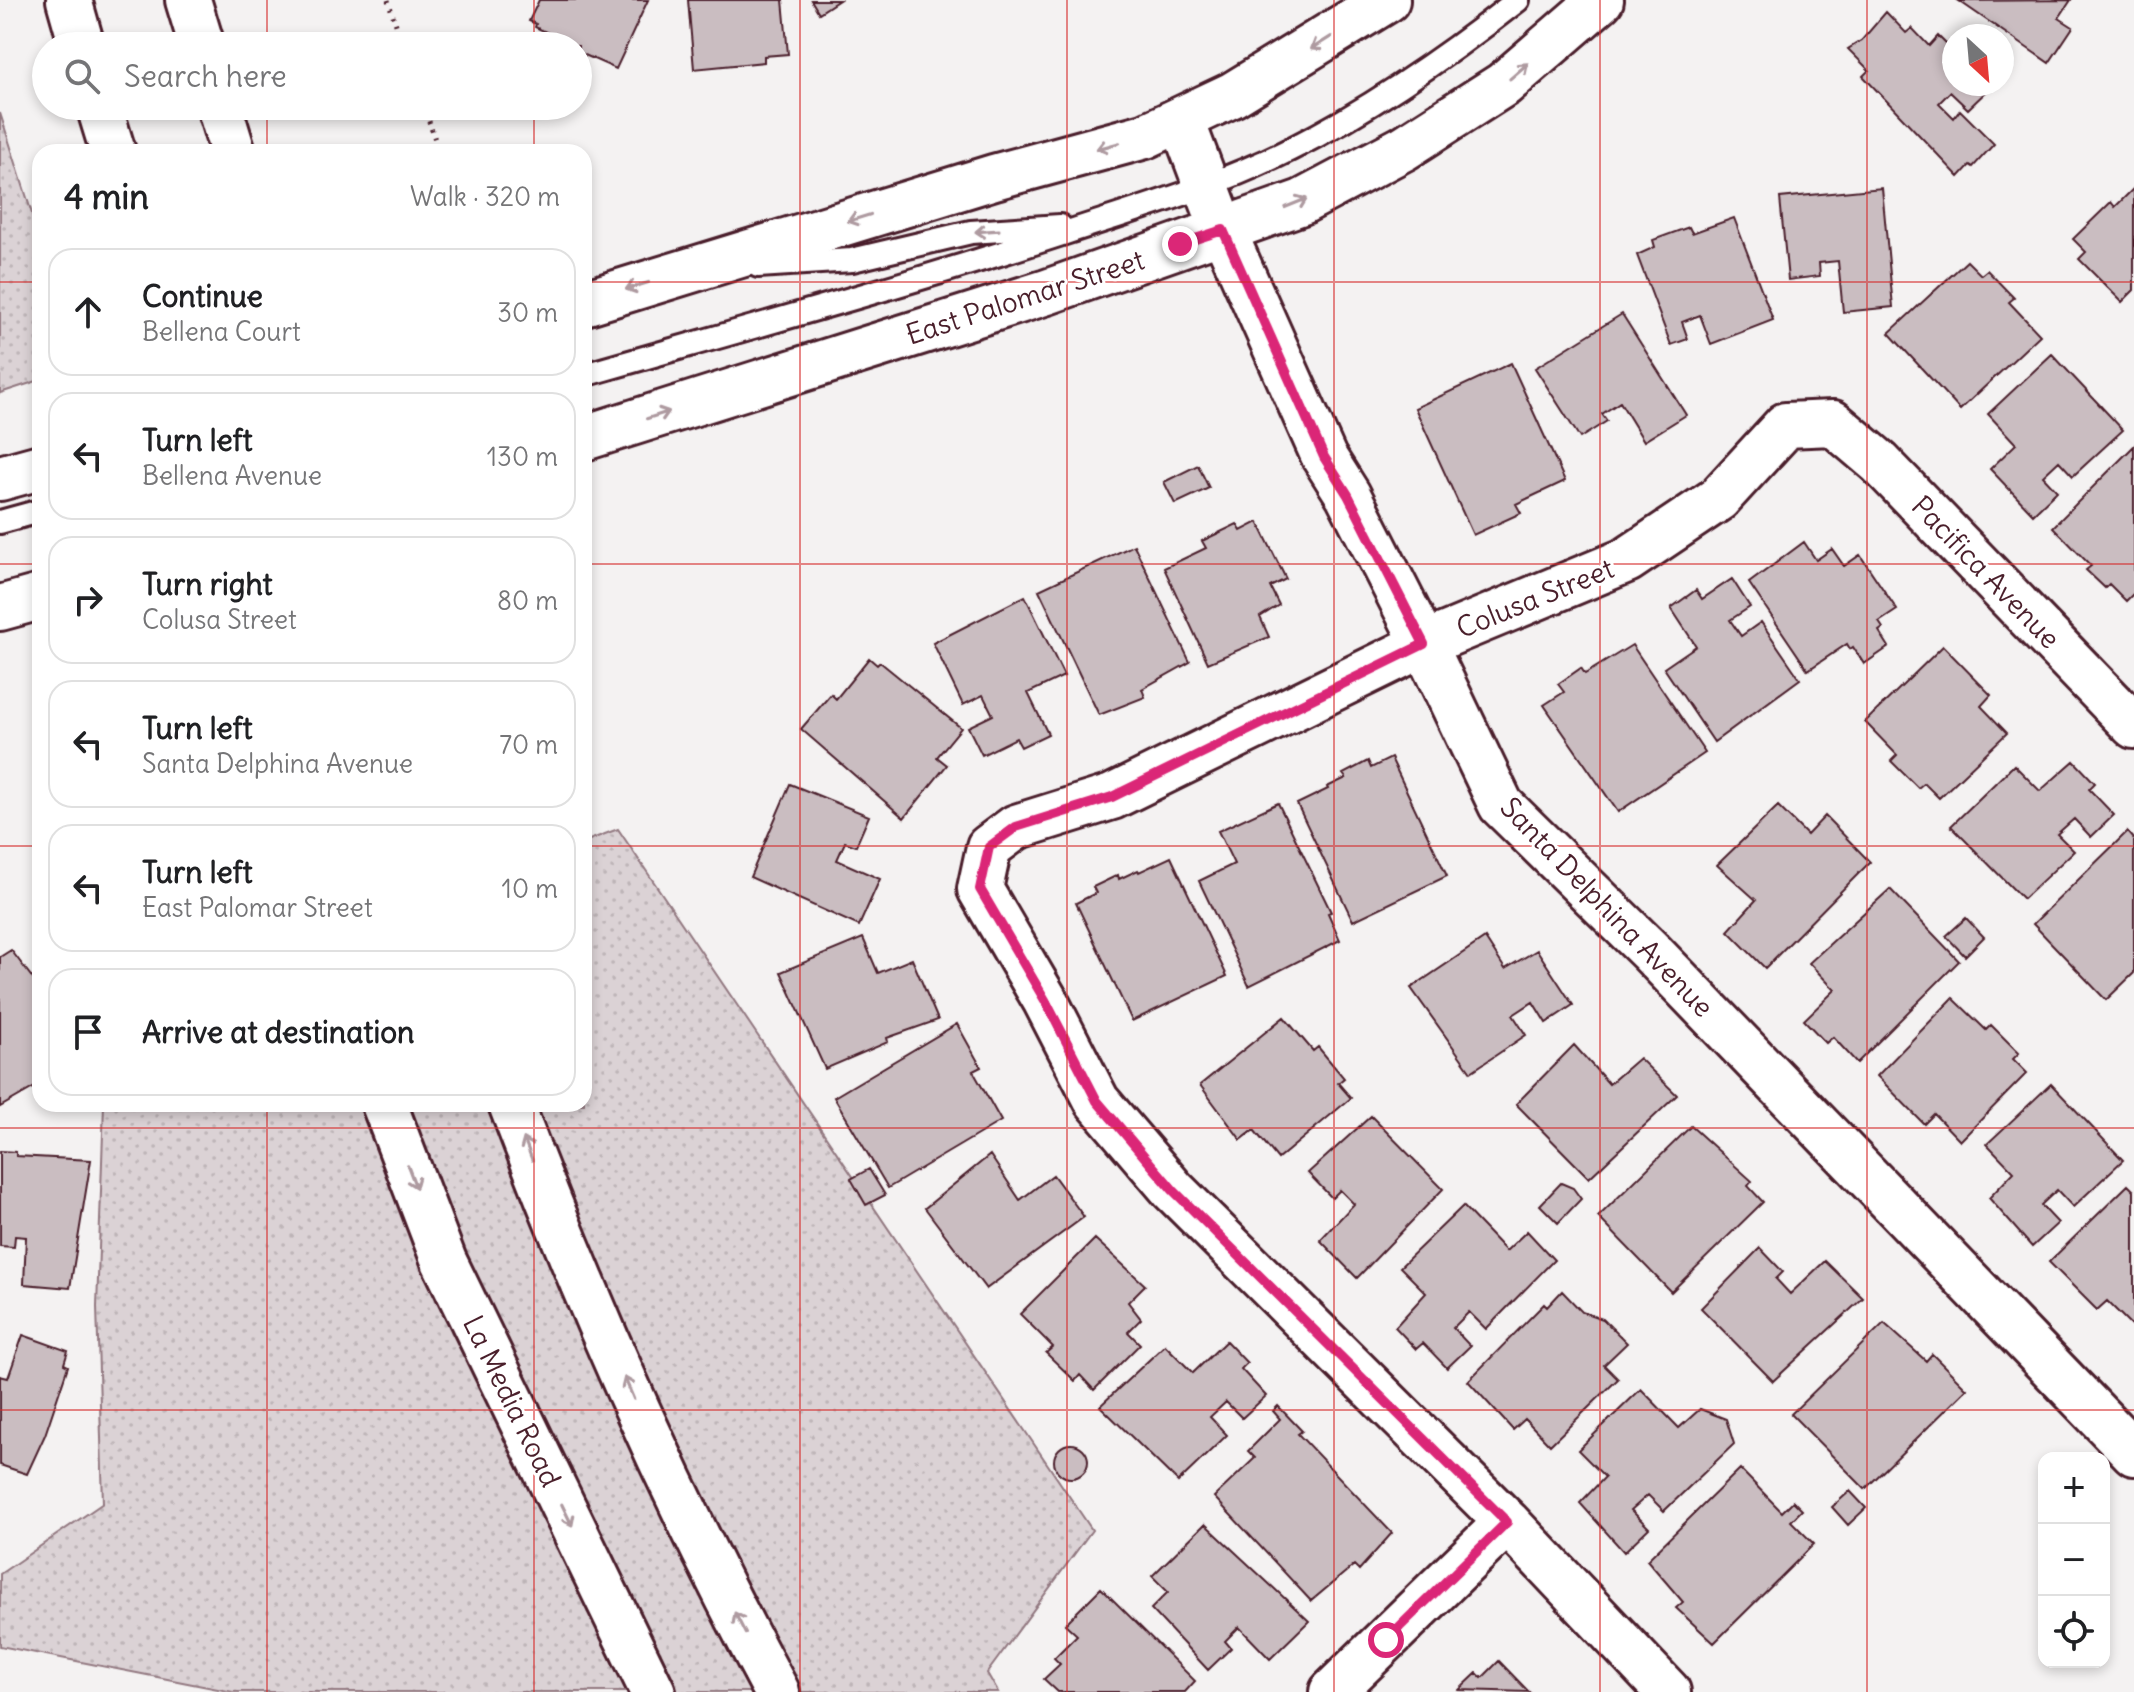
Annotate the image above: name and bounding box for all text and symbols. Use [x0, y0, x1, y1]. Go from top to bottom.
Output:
north arrow [1942, 24, 2014, 96]
search box [32, 32, 592, 120]
one-way arrow [1310, 35, 1333, 51]
icon: search [60, 54, 104, 98]
text: Search here [124, 57, 287, 95]
one-way arrow [1508, 62, 1529, 80]
one-way arrow [1096, 139, 1122, 154]
text: 4 min [64, 175, 149, 218]
text: Walk · 320 m [410, 180, 560, 213]
one-way arrow [1283, 195, 1308, 209]
one-way arrow [846, 211, 872, 226]
one-way arrow [974, 224, 1001, 239]
route end [1162, 226, 1198, 262]
street label: East Palomar Street [901, 242, 1149, 352]
text: Continue [142, 277, 263, 315]
one-way arrow [625, 280, 650, 295]
icon: ahead [66, 290, 110, 334]
text: 30 m [497, 296, 558, 329]
text: Bellena Court [142, 315, 301, 348]
one-way arrow [646, 406, 671, 421]
text: Turn left [142, 421, 253, 459]
icon: left [66, 434, 110, 478]
text: 130 m [487, 440, 558, 473]
text: Bellena Avenue [142, 459, 322, 492]
street label: Pacifica Avenue [1904, 488, 2068, 656]
street label: Colusa Street [1451, 550, 1619, 646]
text: Turn right [142, 565, 273, 603]
icon: right [66, 578, 110, 622]
text: 80 m [497, 584, 558, 617]
text: Colusa Street [142, 603, 297, 636]
text: Turn left [142, 709, 253, 747]
icon: left [66, 722, 110, 766]
text: 70 m [499, 728, 558, 761]
text: Santa Delphina Avenue [142, 747, 413, 780]
street label: Santa Delphina Avenue [1493, 789, 1721, 1025]
text: Turn left [142, 853, 253, 891]
icon: left [66, 866, 110, 910]
text: 10 m [502, 872, 558, 905]
text: East Palomar Street [142, 891, 373, 924]
icon: arrive [66, 1010, 110, 1054]
text: Arrive at destination [142, 1013, 414, 1051]
one-way arrow [520, 1137, 534, 1162]
one-way arrow [406, 1164, 420, 1189]
street label: La Media Road [455, 1309, 569, 1493]
one-way arrow [621, 1376, 636, 1400]
map controls [2038, 1452, 2110, 1668]
button: + [2038, 1452, 2110, 1524]
one-way arrow [560, 1502, 575, 1526]
button: − [2038, 1524, 2110, 1596]
button: locate [2038, 1596, 2110, 1668]
one-way arrow [732, 1612, 748, 1636]
route start [1368, 1622, 1404, 1658]

